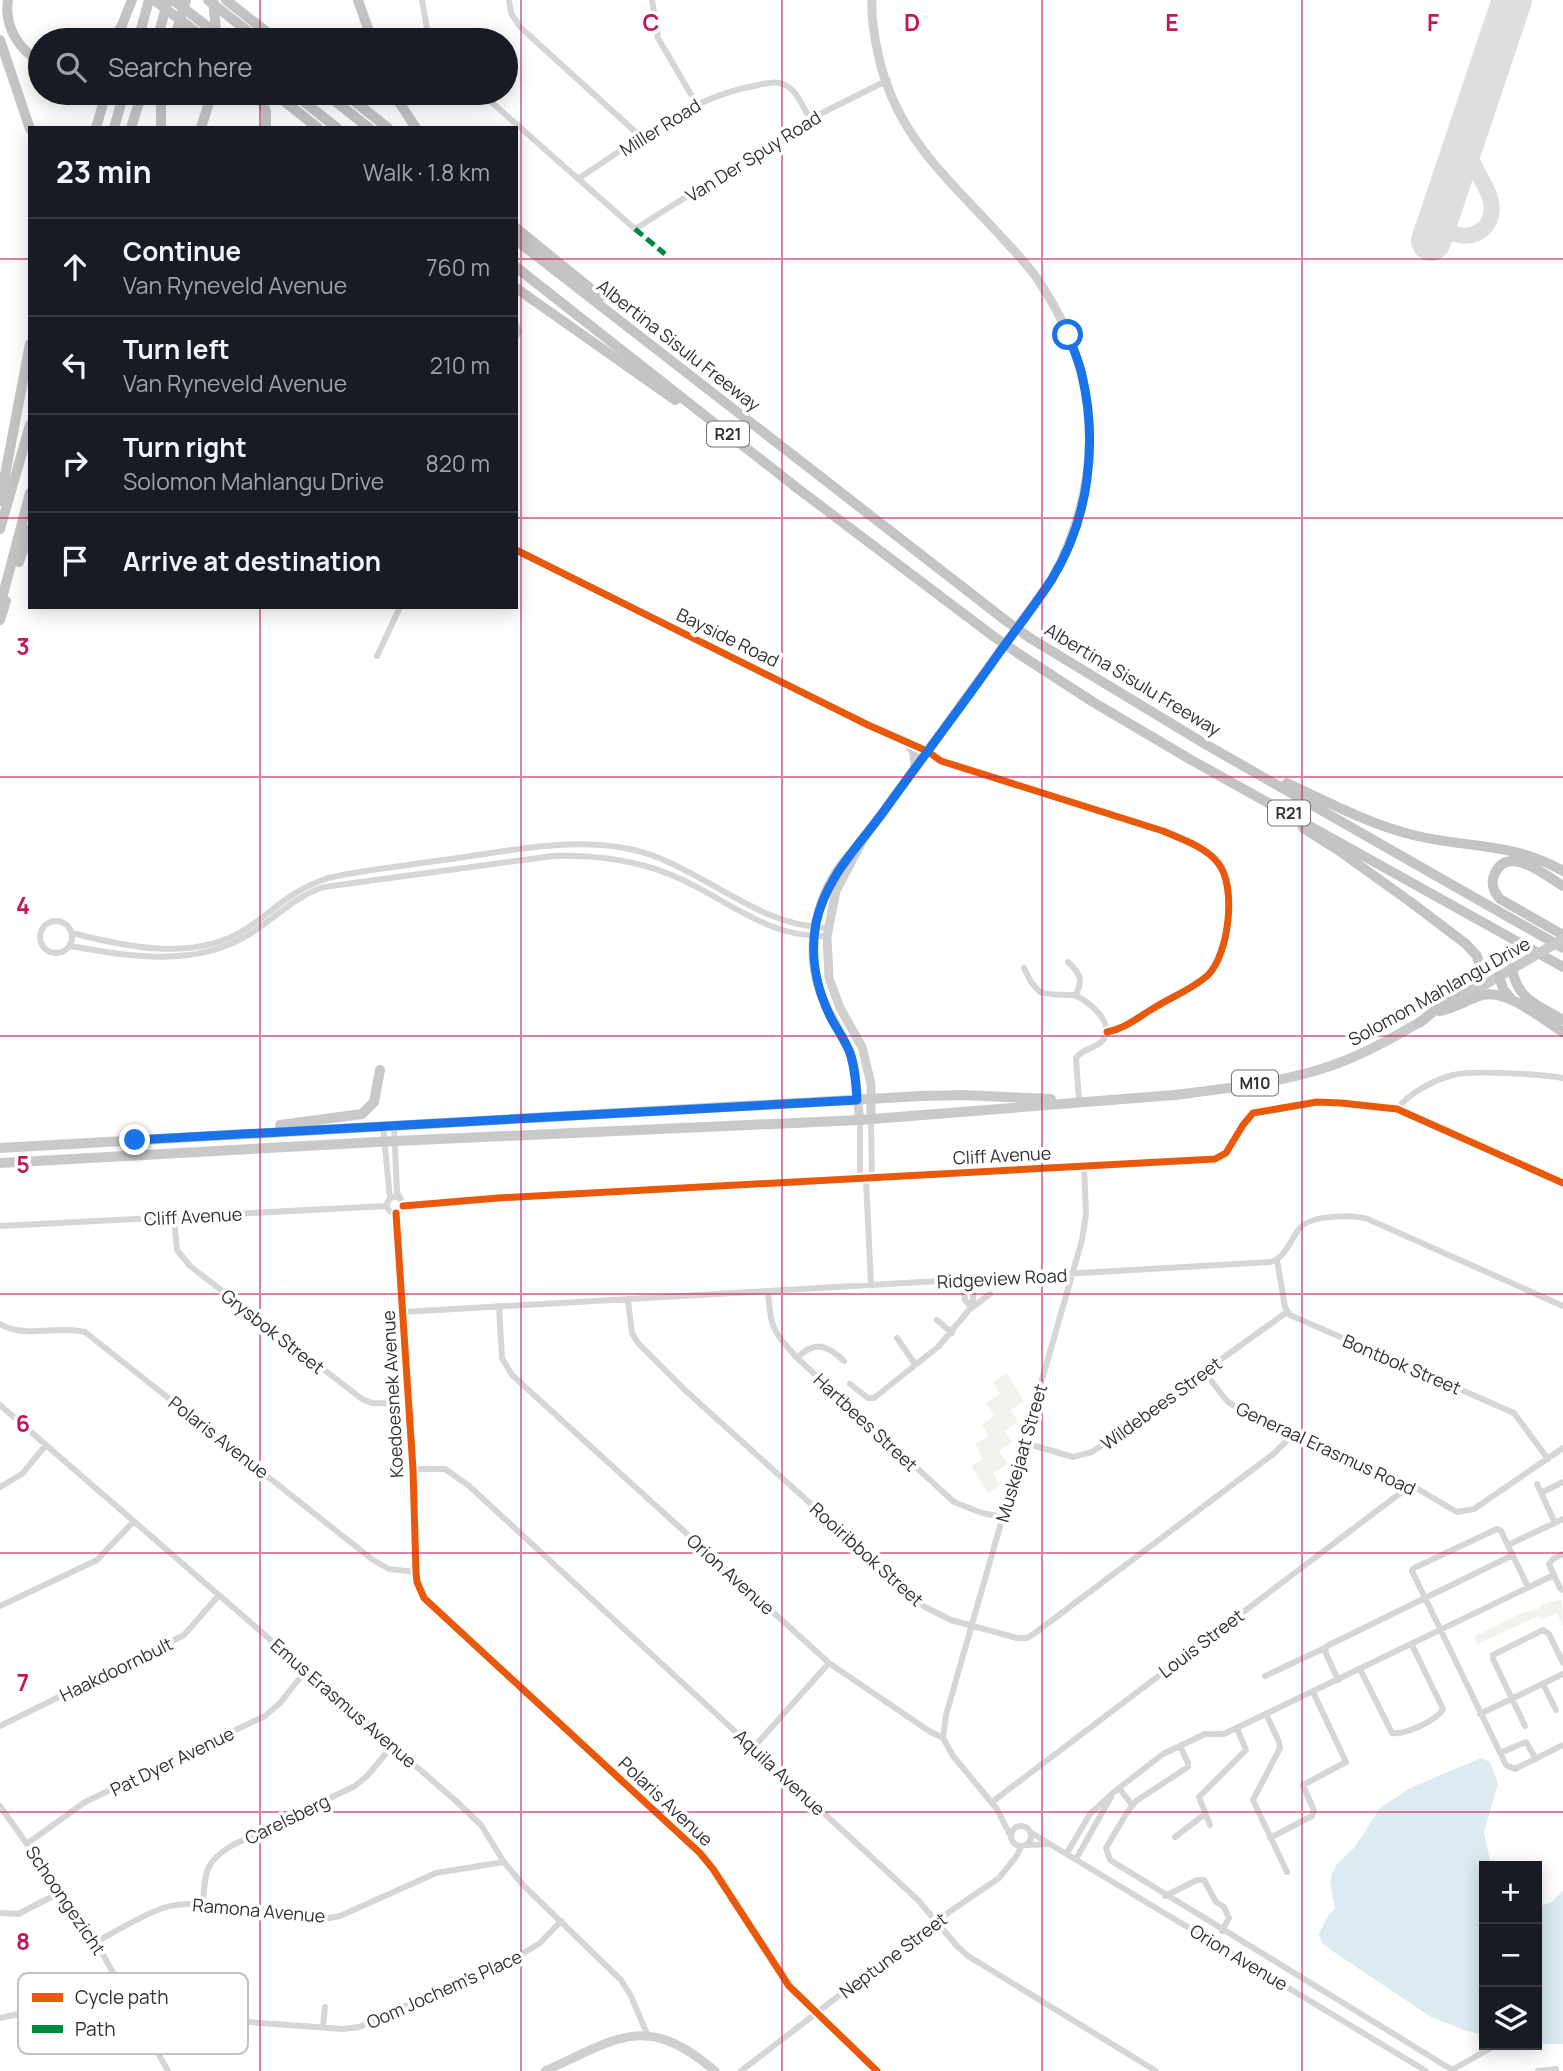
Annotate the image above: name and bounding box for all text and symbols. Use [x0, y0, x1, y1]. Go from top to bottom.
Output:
text: C [643, 6, 660, 38]
text: D [904, 6, 920, 38]
text: E [1165, 6, 1179, 38]
text: F [1427, 6, 1439, 38]
search box [28, 28, 518, 105]
icon: search [52, 48, 90, 86]
text: Search here [108, 49, 253, 85]
street label: Miller Road [615, 93, 705, 161]
street label: Van Der Spuy Road [681, 105, 825, 207]
text: 23 min [56, 151, 151, 192]
text: Walk · 1.8 km [363, 156, 490, 188]
text: Continue [123, 233, 241, 269]
icon: ahead [56, 248, 94, 286]
text: 760 m [426, 251, 490, 283]
text: Van Ryneveld Avenue [123, 269, 347, 301]
street label: Albertina Sisulu Freeway [592, 274, 766, 417]
route start [1052, 319, 1083, 350]
text: Turn left [123, 331, 230, 367]
icon: left [56, 346, 94, 384]
text: 210 m [430, 349, 490, 381]
text: Van Ryneveld Avenue [123, 367, 347, 399]
road number: R21 [707, 422, 749, 446]
text: Turn right [123, 429, 247, 465]
icon: right [56, 444, 94, 482]
text: 820 m [425, 447, 490, 479]
text: Solomon Mahlangu Drive [123, 465, 384, 497]
icon: arrive [56, 542, 94, 580]
text: Arrive at destination [123, 543, 381, 579]
street label: Bayside Road [673, 602, 783, 672]
street label: Albertina Sisulu Freeway [1041, 617, 1226, 741]
text: 3 [16, 630, 30, 662]
road number: R21 [1268, 800, 1310, 826]
text: 4 [16, 889, 30, 921]
street label: Solomon Mahlangu Drive [1344, 931, 1534, 1051]
road number: M10 [1232, 1070, 1278, 1096]
route end [119, 1124, 150, 1155]
street label: Cliff Avenue [952, 1140, 1052, 1170]
text: 5 [16, 1148, 30, 1180]
street label: Cliff Avenue [143, 1201, 243, 1231]
street label: Ridgeview Road [936, 1263, 1068, 1293]
street label: Grysbok Street [216, 1283, 330, 1379]
street label: Koedoesnek Avenue [376, 1310, 408, 1478]
street label: Bontbok Street [1339, 1328, 1465, 1400]
street label: Wildebees Street [1096, 1351, 1226, 1455]
street label: Hartbees Street [809, 1368, 923, 1476]
street label: Muskejaat Street [990, 1381, 1052, 1525]
street label: Polaris Avenue [164, 1390, 274, 1484]
street label: Generaal Erasmus Road [1232, 1396, 1420, 1500]
text: 6 [16, 1407, 30, 1439]
street label: Rooiribbok Street [805, 1497, 929, 1611]
street label: Orion Avenue [682, 1528, 780, 1620]
street label: Louis Street [1154, 1603, 1248, 1683]
street label: Haakdoornbult [55, 1631, 177, 1707]
street label: Emus Erasmus Avenue [266, 1633, 422, 1773]
text: 7 [17, 1666, 29, 1698]
street label: Pat Dyer Avenue [106, 1721, 238, 1801]
street label: Aquila Avenue [729, 1724, 831, 1820]
street label: Polaris Avenue [614, 1751, 718, 1851]
street label: Carelsberg [241, 1788, 333, 1850]
street label: Schoongezicht [21, 1841, 111, 1959]
map controls [1479, 1861, 1542, 2050]
button: + [1479, 1861, 1542, 1924]
street label: Ramona Avenue [192, 1892, 326, 1928]
street label: Neptune Street [834, 1907, 952, 2003]
street label: Orion Avenue [1186, 1918, 1292, 1996]
button: − [1479, 1924, 1542, 1987]
text: 8 [16, 1925, 30, 1957]
street label: Oom Jochem's Place [362, 1944, 526, 2034]
legend [18, 1973, 248, 2054]
text: Cycle path [75, 1984, 169, 2010]
button: layers [1479, 1987, 1542, 2050]
text: Path [75, 2016, 115, 2042]

